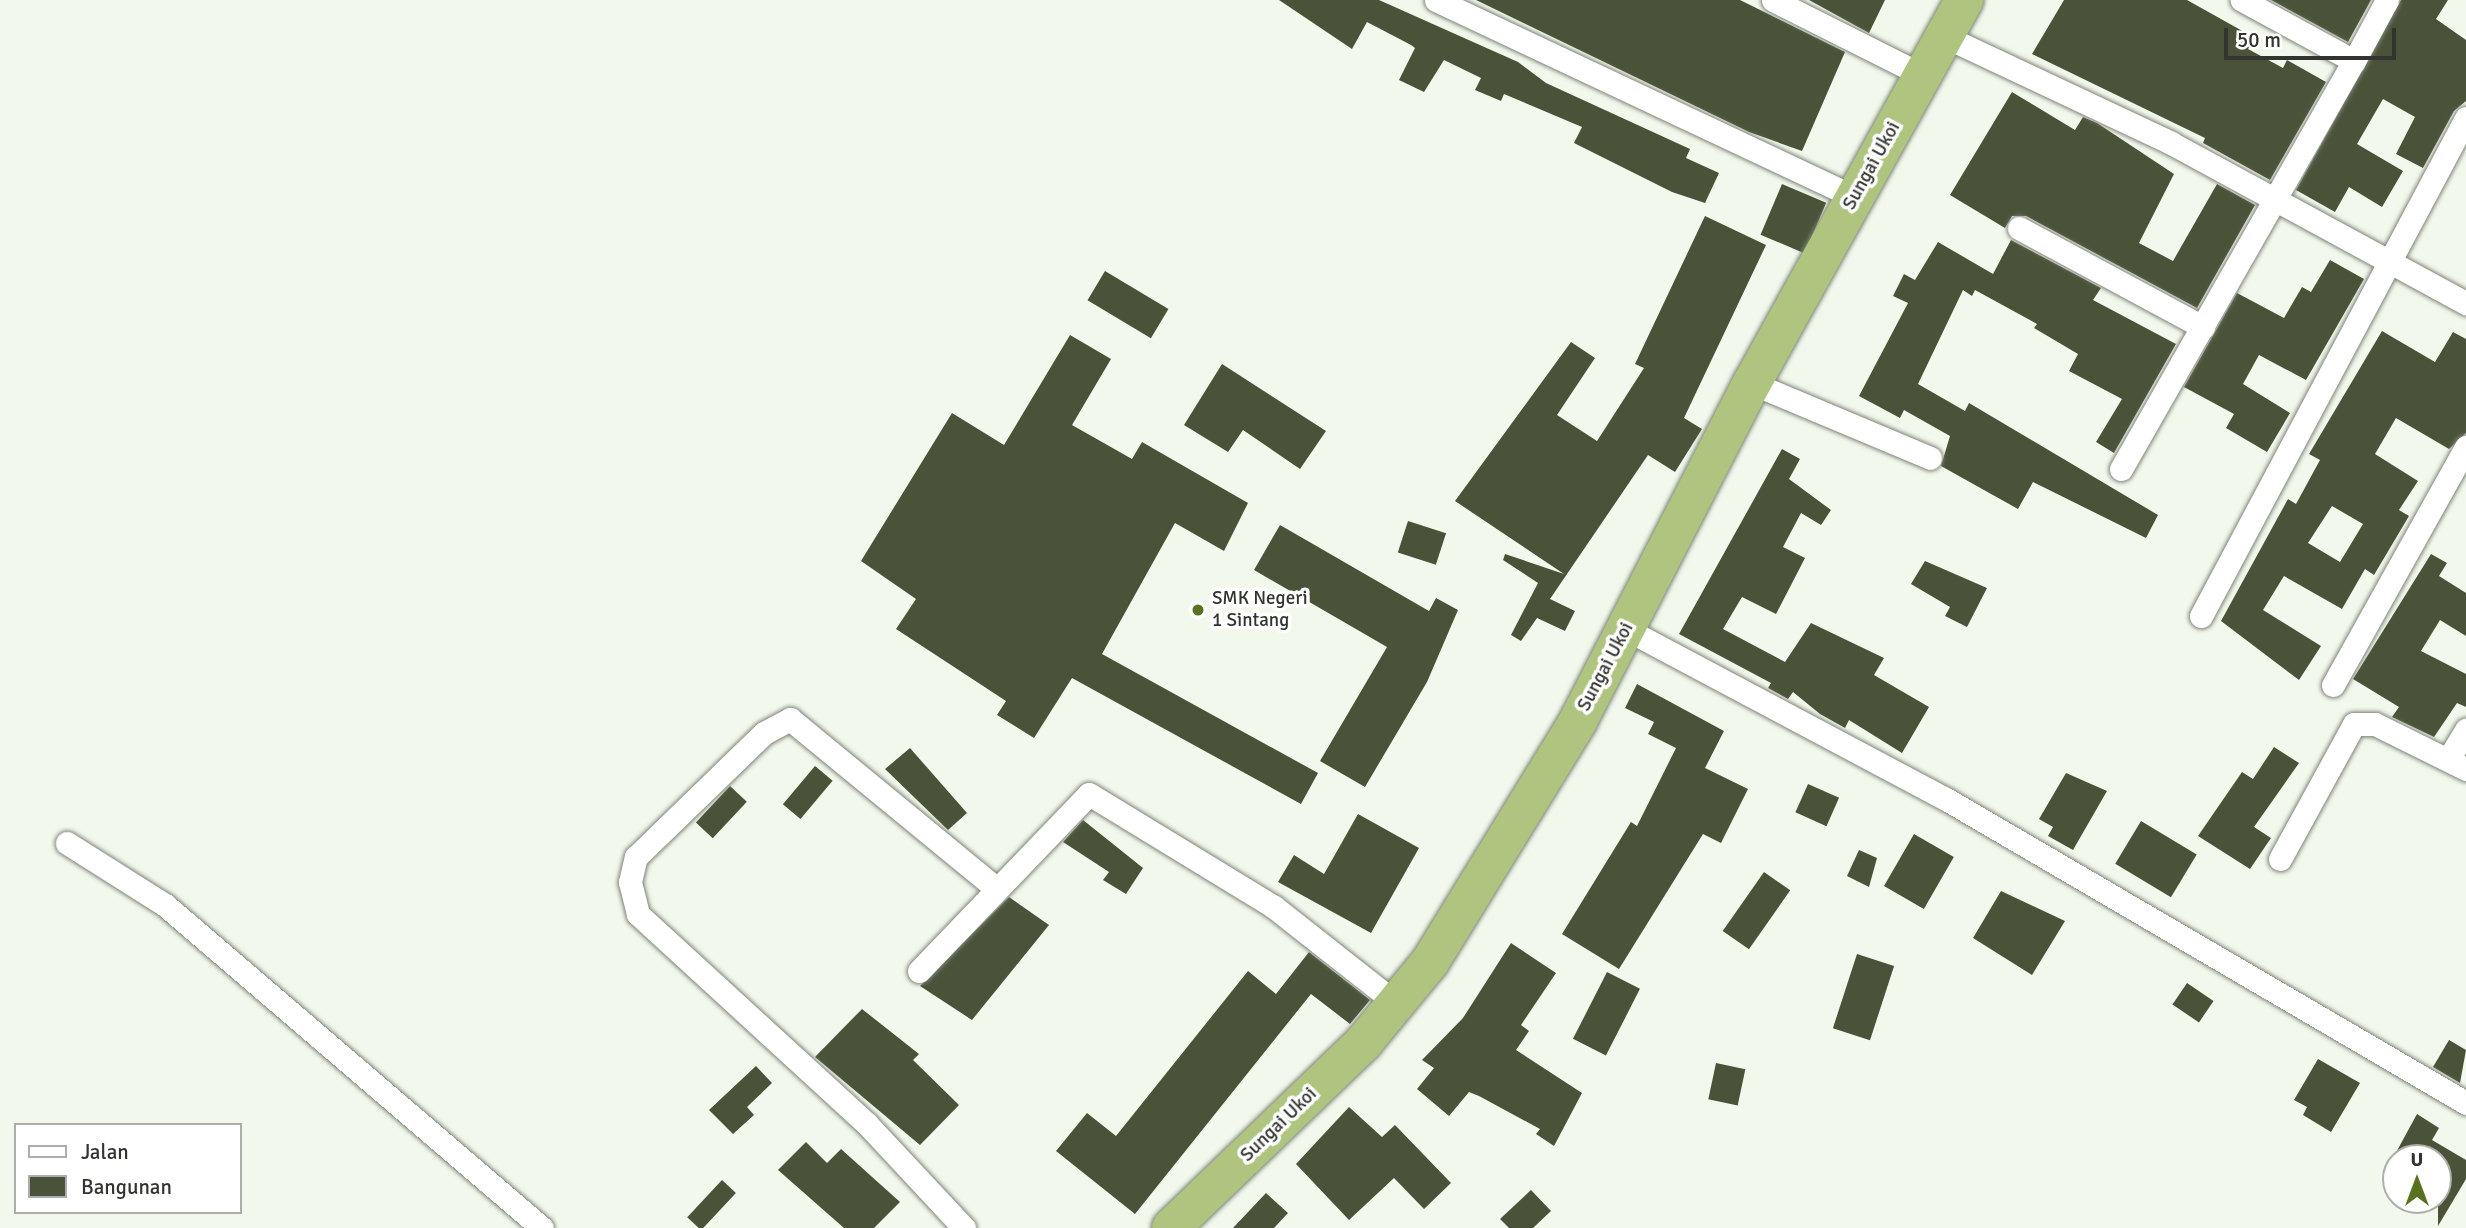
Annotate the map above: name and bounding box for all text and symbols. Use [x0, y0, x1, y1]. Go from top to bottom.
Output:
scale bar [2228, 14, 2400, 58]
text: 50 m [2237, 27, 2281, 53]
street label: Sungai Ukoi [1838, 118, 1906, 214]
place label: SMK Negeri 1 Sintang [1212, 588, 1308, 632]
marker: SMK Negeri 1 Sintang [1190, 602, 1206, 618]
street label: Sungai Ukoi [1573, 619, 1639, 715]
street label: Sungai Ukoi [1236, 1083, 1322, 1167]
legend [14, 1123, 242, 1214]
text: Jalan [81, 1139, 129, 1165]
north arrow [2382, 1144, 2452, 1214]
text: U [2411, 1148, 2423, 1172]
text: Bangunan [81, 1174, 172, 1200]

